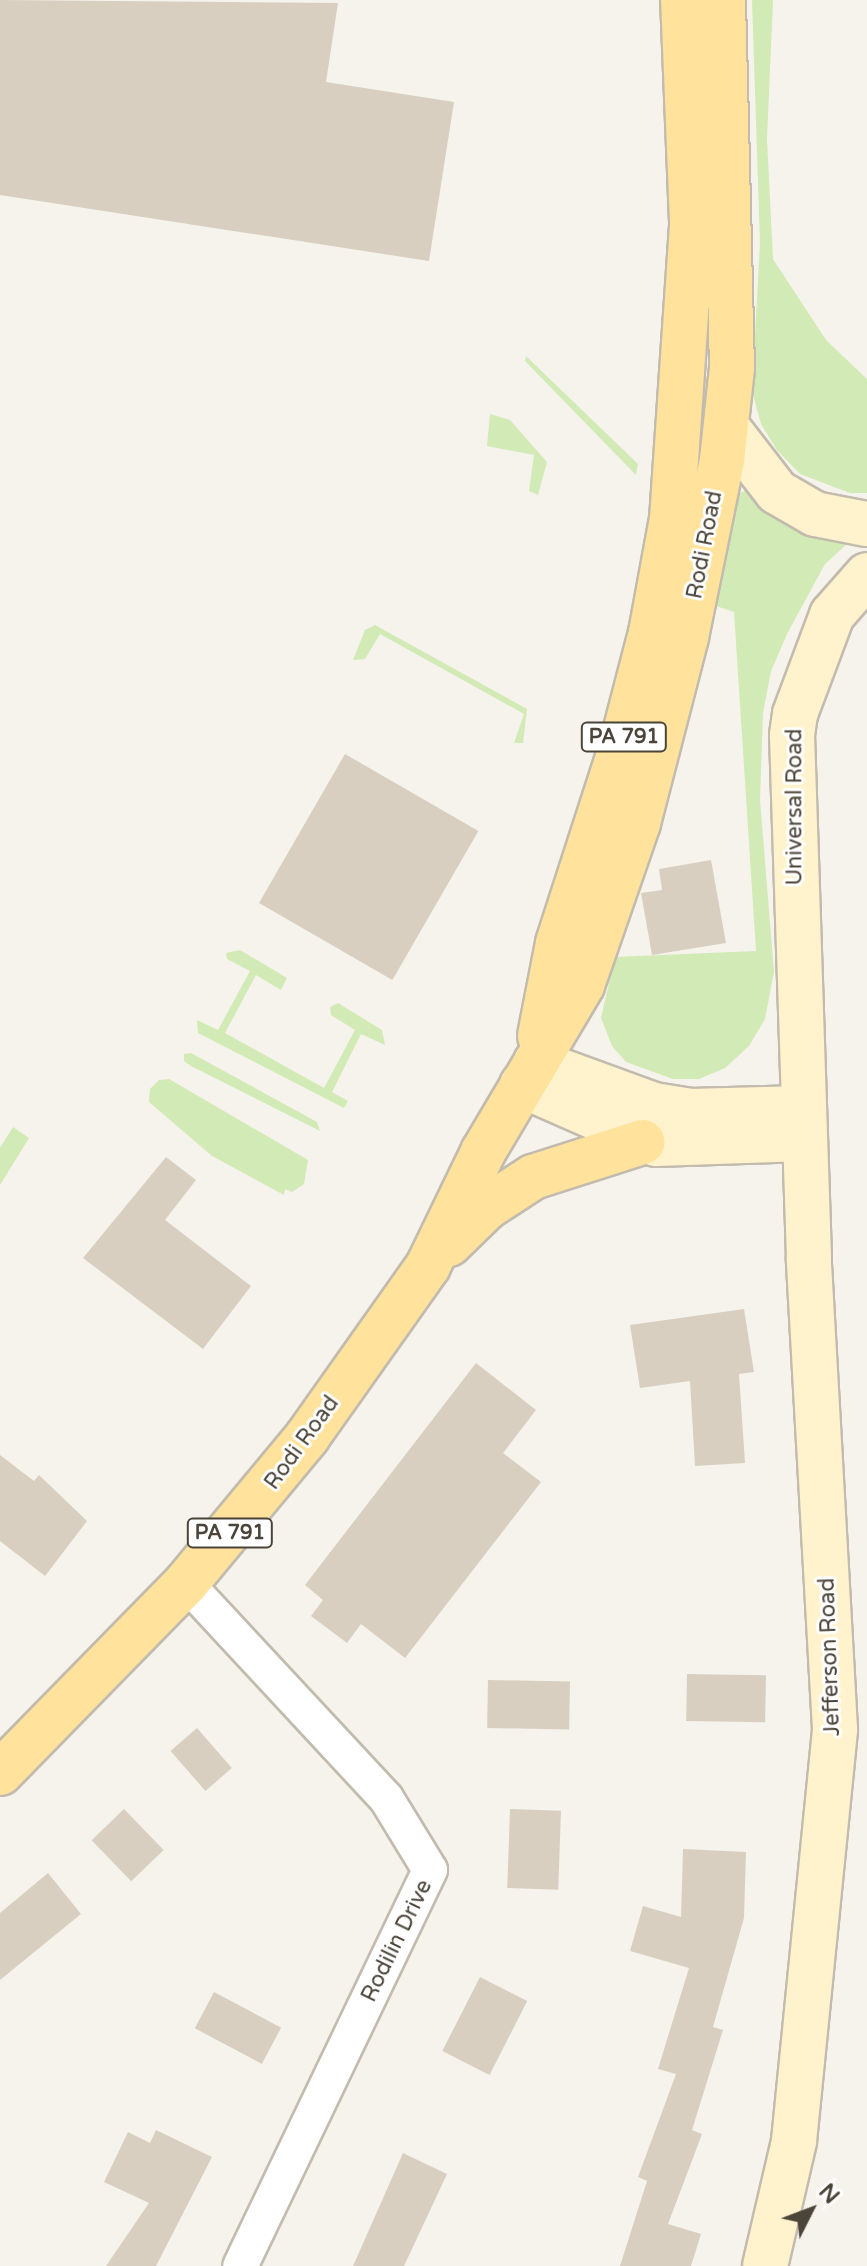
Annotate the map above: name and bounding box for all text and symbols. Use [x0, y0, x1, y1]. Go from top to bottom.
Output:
street label: Rodi Road [682, 489, 728, 601]
road number: PA 791 [580, 721, 668, 753]
street label: Universal Road [782, 729, 808, 885]
street label: Rodi Road [259, 1391, 345, 1495]
road number: PA 791 [186, 1517, 274, 1549]
street label: Jefferson Road [814, 1577, 846, 1737]
street label: Rodilin Drive [356, 1876, 438, 2006]
north arrow [771, 2170, 851, 2250]
text: N [813, 2179, 844, 2209]

